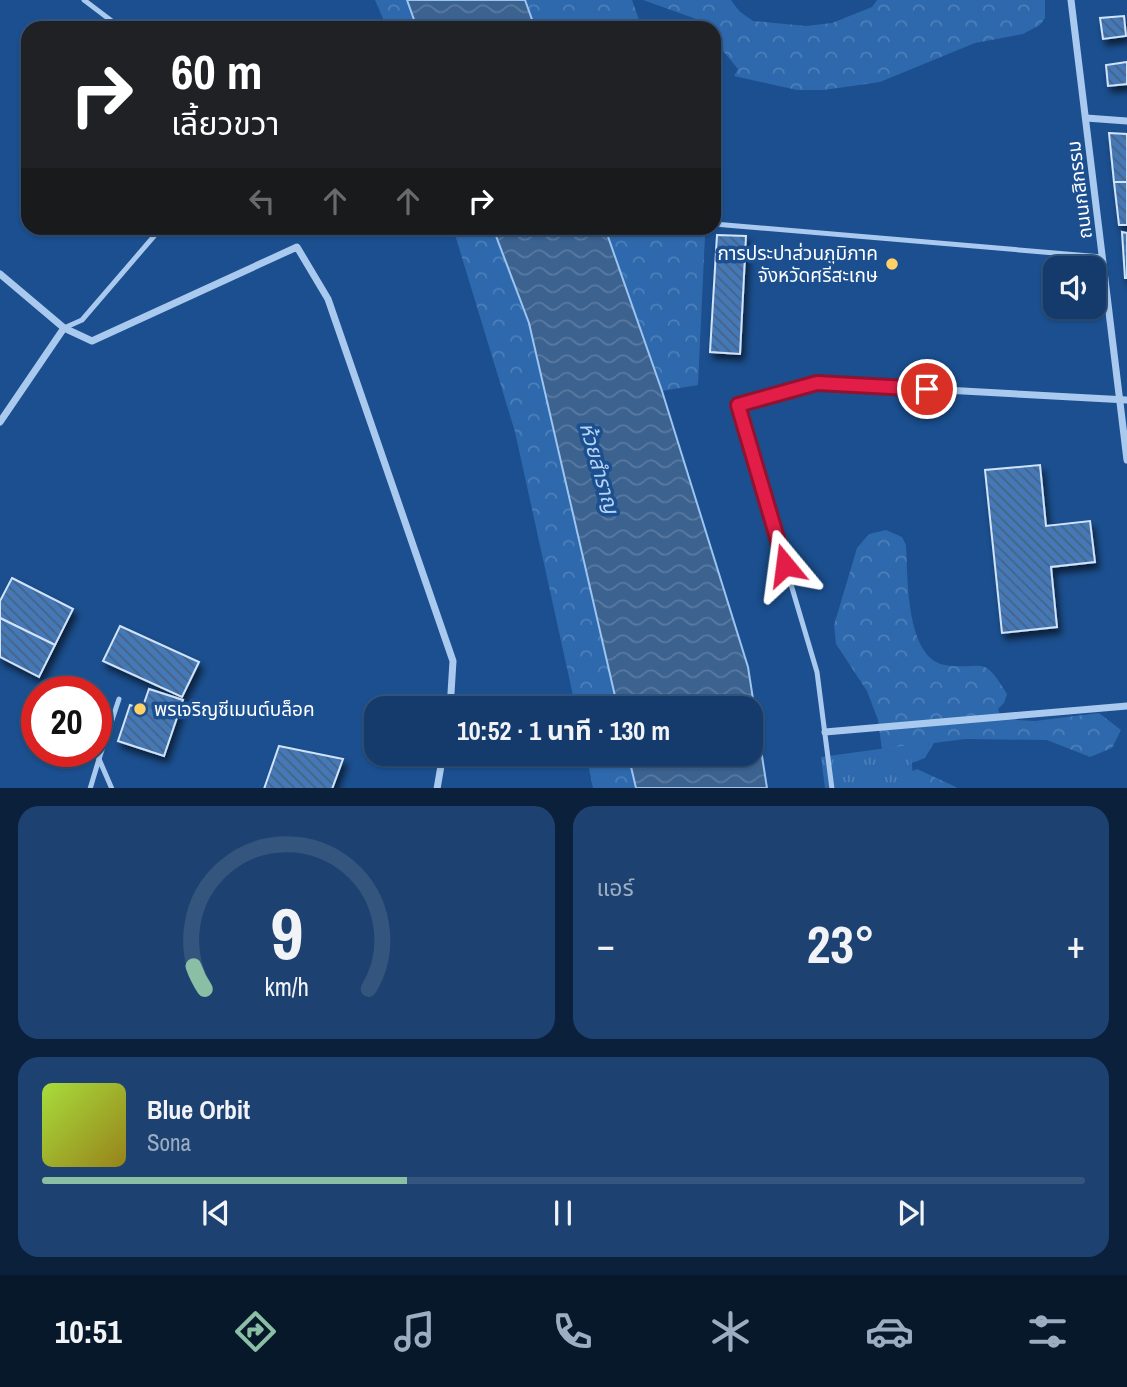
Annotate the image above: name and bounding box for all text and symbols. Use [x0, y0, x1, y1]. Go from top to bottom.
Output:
text: 60 m [171, 38, 263, 104]
icon: right [56, 49, 147, 140]
text: เลี้ยวขวา [171, 102, 279, 145]
street label: ถนนกสิกรรม [1060, 139, 1098, 241]
icon: left [243, 182, 281, 220]
icon: ahead [316, 182, 354, 220]
icon: ahead [389, 182, 427, 220]
icon: right [462, 182, 500, 220]
place label: การประปาส่วนภูมิภาค จังหวัดศรีสะเกษ [717, 240, 878, 288]
marker: การประปาส่วนภูมิภาค จังหวัดศรีสะเกษ [884, 256, 900, 272]
map controls [1043, 256, 1106, 319]
button: sound [1043, 256, 1106, 319]
pin [897, 359, 957, 419]
icon: arrive [908, 370, 946, 408]
water label: ห้วยสำราญ [573, 419, 627, 519]
position arrow [748, 528, 822, 602]
speed limit sign: 20 [21, 676, 112, 767]
place label: พรเจริญซีเมนต์บล็อค [154, 696, 315, 722]
marker: พรเจริญซีเมนต์บล็อค [132, 701, 148, 717]
text: 10:52 · 1 นาที · 130 m [457, 713, 670, 748]
text: แอร์ [597, 872, 634, 903]
text: 9 [270, 884, 303, 982]
text: 23° [807, 909, 875, 979]
text: − [597, 919, 615, 970]
text: + [1067, 919, 1085, 970]
text: km/h [264, 969, 308, 1003]
text: Blue Orbit [147, 1092, 250, 1127]
text: Sona [147, 1127, 191, 1158]
icon: previous [197, 1194, 235, 1232]
icon: pause [544, 1194, 582, 1232]
icon: next [892, 1194, 930, 1232]
icon: directions [231, 1307, 280, 1356]
icon: music [390, 1307, 439, 1356]
icon: phone [548, 1307, 597, 1356]
icon: climate [706, 1307, 755, 1356]
icon: car [865, 1307, 914, 1356]
icon: filters [1023, 1307, 1072, 1356]
text: 10:51 [55, 1310, 122, 1353]

